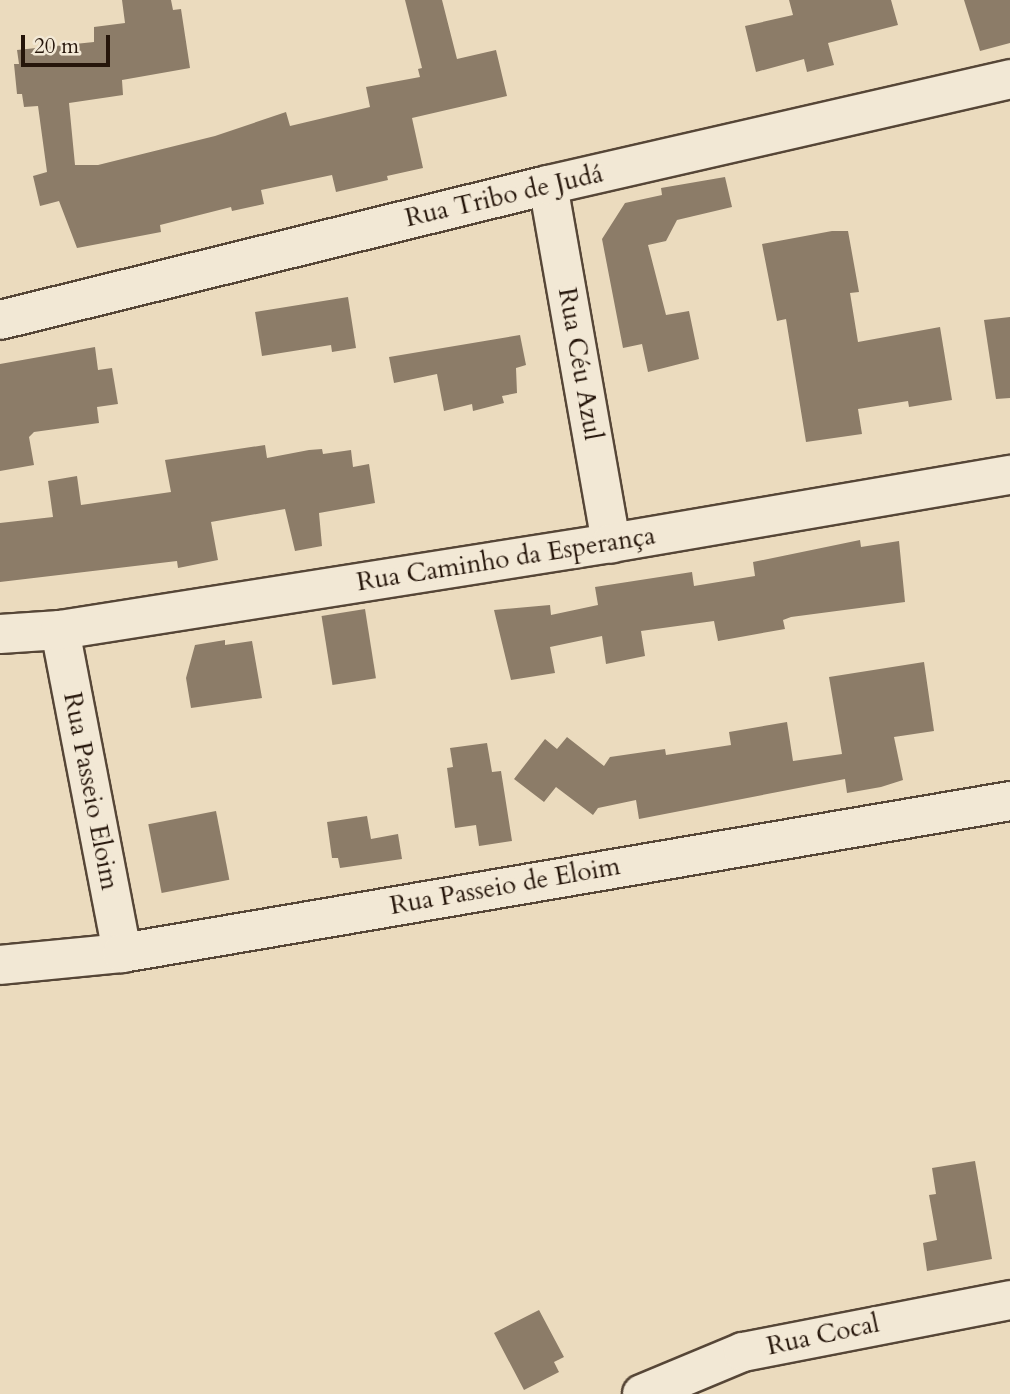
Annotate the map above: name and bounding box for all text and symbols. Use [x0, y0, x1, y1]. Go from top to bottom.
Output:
scale bar [24, 21, 114, 65]
text: 20 m [34, 32, 79, 61]
street label: Rua Tribo de Judá [402, 158, 606, 234]
street label: Rua Céu Azul [551, 285, 609, 443]
street label: Rua Caminho da Esperança [354, 520, 658, 598]
street label: Rua Passeio Eloim [57, 690, 125, 892]
street label: Rua Passeio de Eloim [387, 850, 623, 922]
street label: Rua Cocal [764, 1308, 882, 1362]

